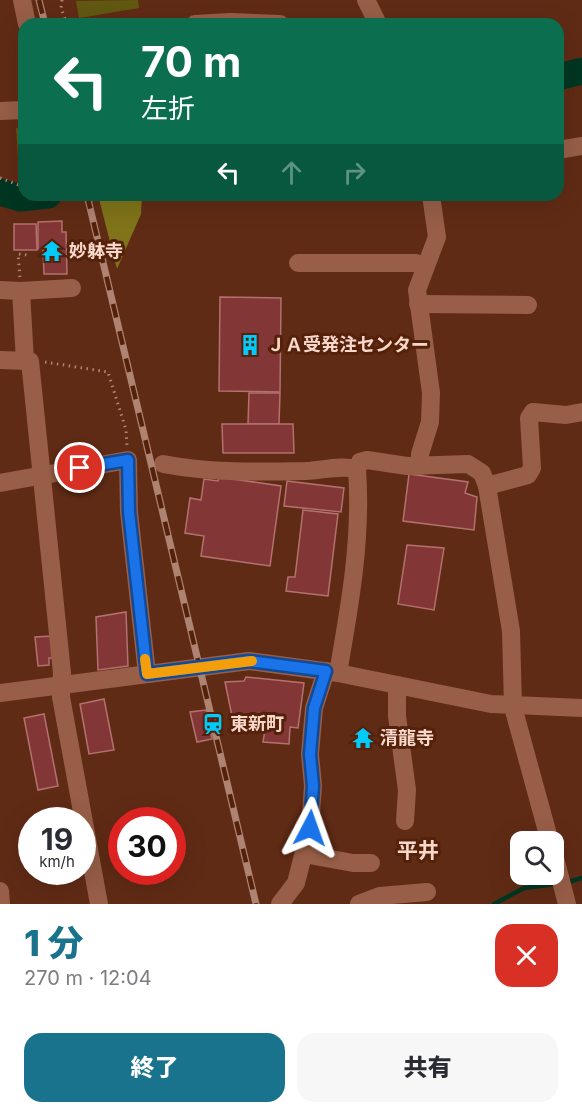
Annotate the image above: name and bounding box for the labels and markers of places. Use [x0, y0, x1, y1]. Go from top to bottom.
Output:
temple icon: 妙躰寺 [40, 239, 64, 263]
place label: 妙躰寺 [69, 240, 123, 261]
building icon: ＪＡ受発注センター [238, 333, 262, 357]
place label: ＪＡ受発注センター [267, 334, 429, 355]
pin [54, 442, 105, 493]
station icon: 東新町 [201, 712, 225, 736]
place label: 東新町 [230, 713, 284, 734]
temple icon: 清龍寺 [351, 726, 375, 750]
place label: 清龍寺 [380, 727, 434, 748]

